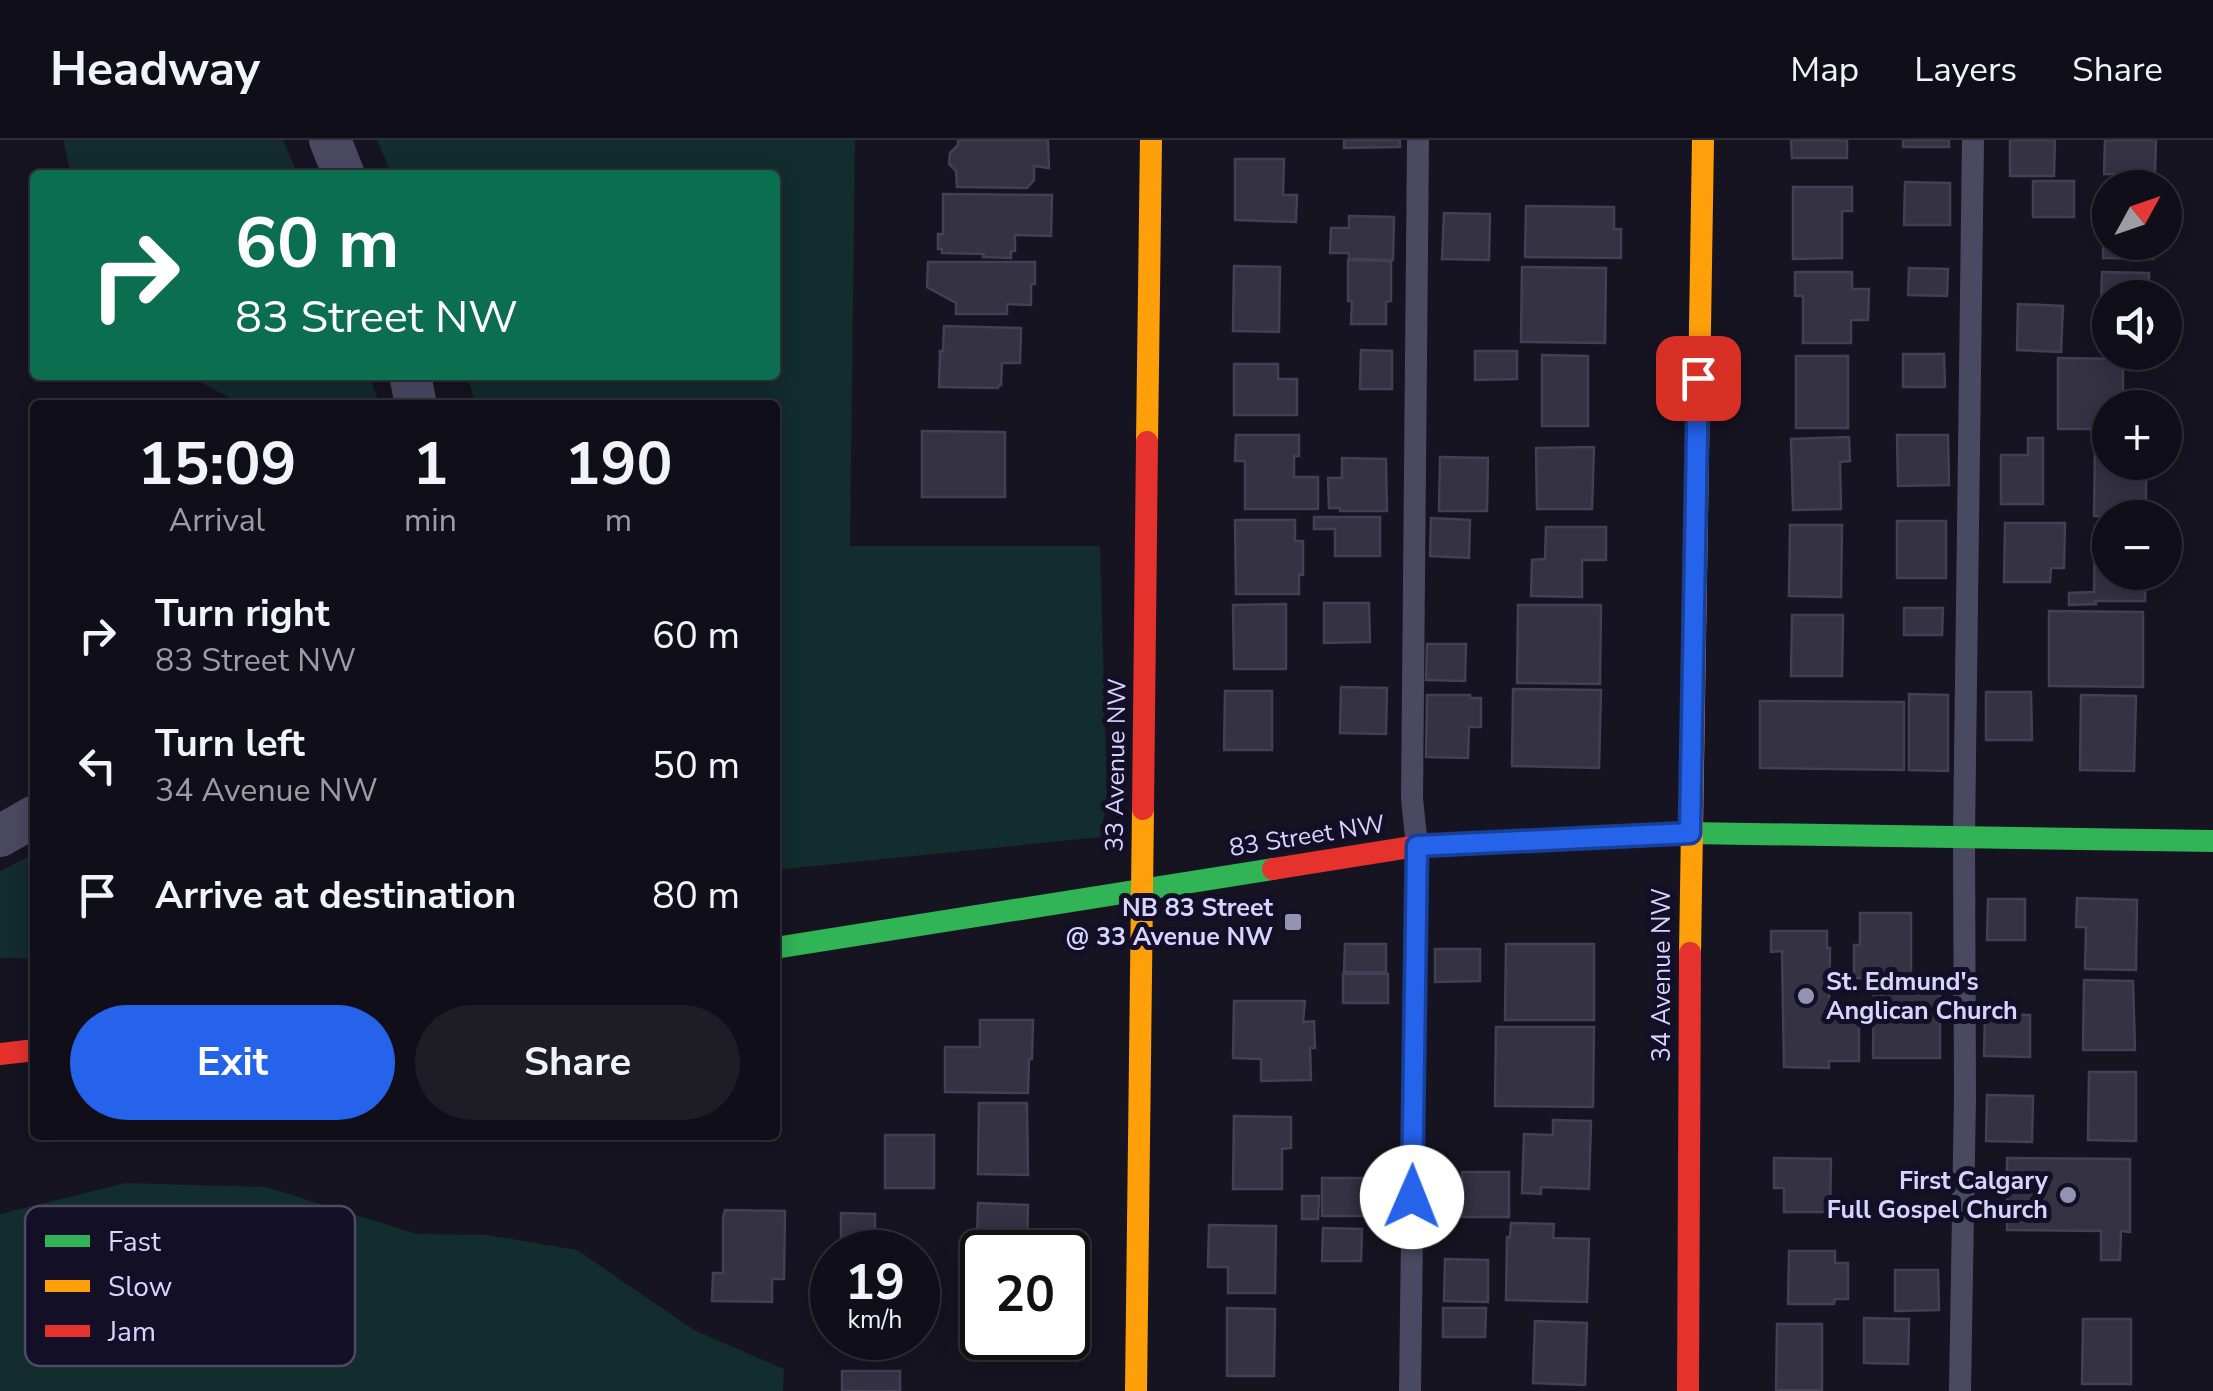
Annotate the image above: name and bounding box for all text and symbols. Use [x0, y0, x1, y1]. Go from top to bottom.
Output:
text: Headway [50, 36, 260, 102]
text: Map [1790, 46, 1859, 93]
text: Layers [1914, 46, 2017, 93]
text: Share [2072, 46, 2163, 93]
north arrow [2092, 170, 2182, 260]
map controls [2092, 170, 2182, 590]
text: 60 m [235, 196, 399, 292]
icon: right [70, 210, 200, 340]
button: sound [2092, 280, 2182, 370]
text: 83 Street NW [235, 287, 518, 348]
pin [1656, 336, 1741, 421]
icon: arrive [1671, 351, 1726, 406]
button: + [2092, 390, 2182, 480]
text: 15:09 [138, 423, 296, 505]
text: 1 [412, 423, 448, 505]
text: 190 [564, 423, 672, 505]
text: Arrival [169, 499, 265, 542]
text: min [404, 499, 457, 542]
text: m [605, 499, 632, 542]
button: − [2092, 500, 2182, 590]
text: Turn right [155, 588, 330, 639]
icon: right [70, 608, 125, 663]
text: 60 m [652, 610, 740, 661]
text: 83 Street NW [155, 639, 356, 682]
street label: 33 Avenue NW [1097, 678, 1135, 852]
text: Turn left [155, 718, 305, 769]
icon: left [70, 738, 125, 793]
text: 50 m [652, 740, 740, 791]
text: 34 Avenue NW [155, 769, 378, 812]
street label: 83 Street NW [1227, 807, 1387, 865]
icon: arrive [70, 868, 125, 923]
text: Arrive at destination [155, 870, 516, 921]
text: 80 m [652, 870, 740, 921]
street label: 34 Avenue NW [1645, 888, 1679, 1062]
place label: NB 83 Street @ 33 Avenue NW [1065, 891, 1273, 954]
marker: NB 83 Street @ 33 Avenue NW [1282, 911, 1304, 933]
place label: St. Edmund's Anglican Church [1826, 965, 2018, 1028]
marker: St. Edmund's Anglican Church [1795, 985, 1817, 1007]
button: Exit [70, 1005, 395, 1120]
button: Share [415, 1005, 740, 1120]
position arrow [1360, 1145, 1464, 1249]
place label: First Calgary Full Gospel Church [1827, 1164, 2049, 1227]
marker: First Calgary Full Gospel Church [2057, 1184, 2079, 1206]
legend [25, 1206, 355, 1366]
text: Fast [108, 1223, 161, 1261]
speed limit sign: 20 [960, 1230, 1090, 1360]
text: 19 [845, 1248, 905, 1317]
text: Slow [108, 1268, 172, 1306]
text: km/h [847, 1303, 903, 1337]
text: Jam [107, 1313, 156, 1351]

